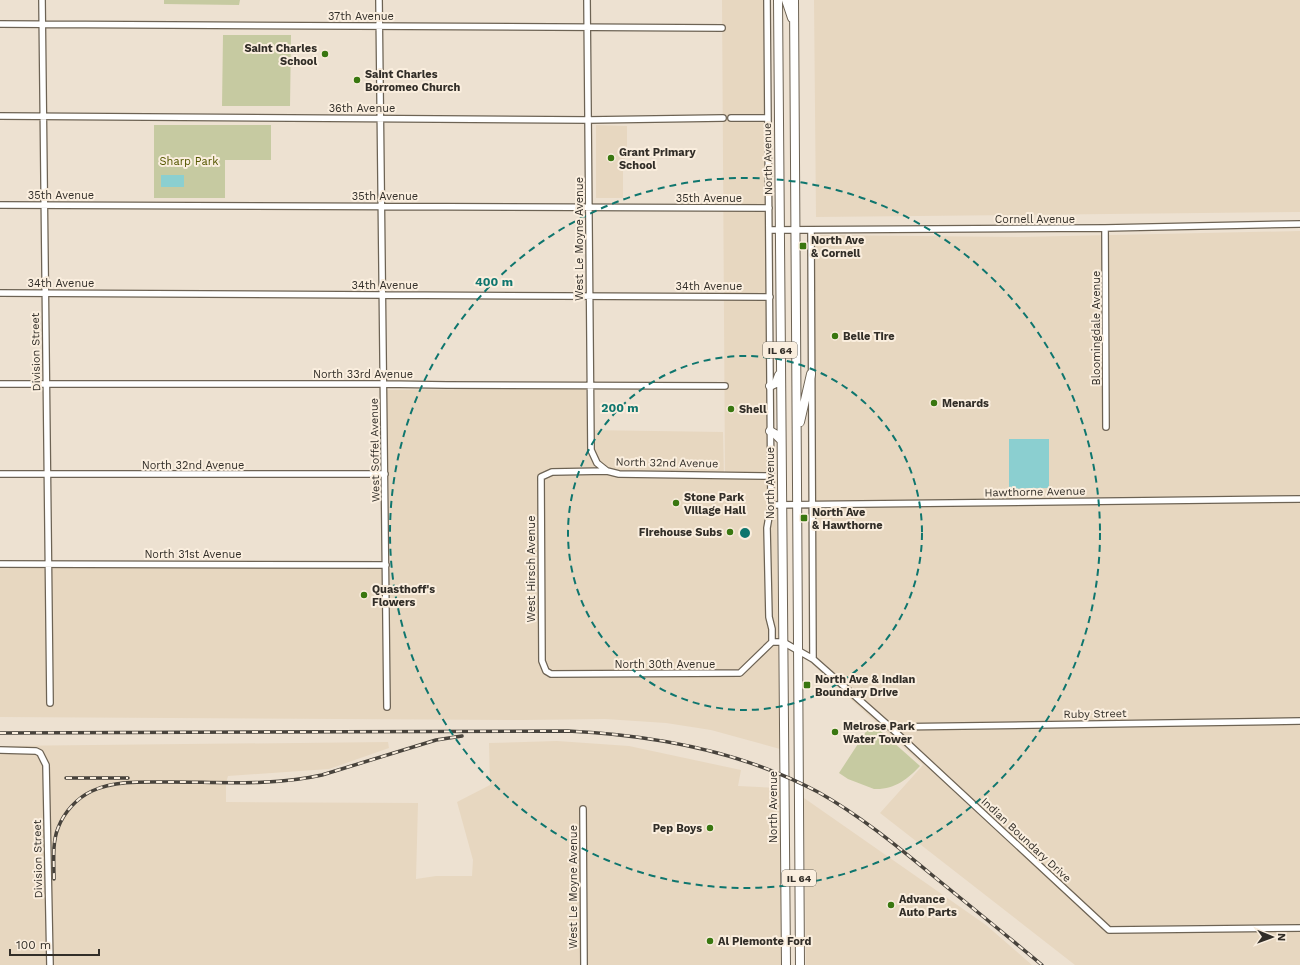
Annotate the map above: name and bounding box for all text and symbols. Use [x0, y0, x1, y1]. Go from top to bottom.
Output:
street label: 37th Avenue [328, 10, 394, 23]
place label: Saint Charles School [244, 42, 317, 68]
marker: Saint Charles School [320, 49, 330, 59]
place label: Saint Charles Borromeo Church [365, 68, 461, 94]
marker: Saint Charles Borromeo Church [352, 75, 362, 85]
street label: 36th Avenue [329, 102, 395, 115]
street label: North Avenue [761, 123, 775, 195]
place label: Grant Primary School [619, 146, 696, 172]
marker: Grant Primary School [606, 153, 616, 163]
park label: Sharp Park [160, 155, 218, 168]
street label: West Le Moyne Avenue [573, 177, 586, 301]
street label: 35th Avenue [28, 189, 94, 202]
street label: 35th Avenue [352, 190, 418, 203]
street label: 35th Avenue [676, 192, 742, 205]
street label: Cornell Avenue [995, 213, 1075, 226]
place label: North Ave & Cornell [811, 234, 864, 260]
marker: North Ave & Cornell [798, 241, 808, 251]
street label: Bloomingdale Avenue [1090, 271, 1103, 385]
text: 400 m [475, 275, 513, 289]
street label: 34th Avenue [28, 277, 94, 290]
street label: 34th Avenue [352, 279, 418, 292]
street label: 34th Avenue [676, 280, 742, 293]
street label: Division Street [29, 312, 43, 391]
place label: Belle Tire [843, 330, 895, 343]
marker: Belle Tire [830, 331, 840, 341]
road number: IL 64 [763, 342, 797, 358]
street label: North 33rd Avenue [313, 368, 413, 381]
place label: Menards [942, 397, 989, 410]
street label: West Soffel Avenue [368, 398, 382, 502]
marker: Menards [929, 398, 939, 408]
text: 200 m [601, 401, 639, 415]
place label: Shell [739, 403, 767, 416]
marker: Shell [726, 404, 736, 414]
street label: North Avenue [764, 447, 777, 519]
street label: North 32nd Avenue [616, 456, 718, 470]
street label: North 32nd Avenue [142, 459, 244, 472]
street label: Hawthorne Avenue [984, 485, 1086, 499]
place label: Stone Park Village Hall [684, 491, 746, 517]
marker: Stone Park Village Hall [671, 498, 681, 508]
place label: North Ave & Hawthorne [812, 506, 883, 532]
marker: North Ave & Hawthorne [799, 513, 809, 523]
street label: West Hirsch Avenue [525, 516, 538, 622]
place label: Firehouse Subs [639, 526, 722, 539]
centre of rings [738, 526, 752, 540]
marker: Firehouse Subs [725, 527, 735, 537]
street label: North 31st Avenue [144, 548, 242, 561]
place label: Quasthoff's Flowers [372, 583, 435, 609]
marker: Quasthoff's Flowers [359, 590, 369, 600]
street label: North 30th Avenue [615, 658, 715, 671]
place label: North Ave & Indian Boundary Drive [815, 673, 915, 699]
marker: North Ave & Indian Boundary Drive [802, 680, 812, 690]
street label: Ruby Street [1063, 707, 1127, 721]
place label: Melrose Park Water Tower [843, 720, 915, 746]
marker: Melrose Park Water Tower [830, 727, 840, 737]
street label: North Avenue [767, 771, 780, 843]
street label: Indian Boundary Drive [978, 795, 1074, 885]
street label: Division Street [31, 819, 45, 898]
place label: Pep Boys [653, 822, 702, 835]
marker: Pep Boys [705, 823, 715, 833]
street label: West Le Moyne Avenue [567, 825, 580, 949]
road number: IL 64 [782, 870, 816, 886]
place label: Advance Auto Parts [899, 893, 957, 919]
marker: Advance Auto Parts [886, 900, 896, 910]
north arrow [1252, 917, 1292, 957]
scale bar [10, 931, 99, 957]
text: N [1275, 933, 1288, 941]
place label: Al Piemonte Ford [718, 935, 811, 948]
marker: Al Piemonte Ford [705, 936, 715, 946]
text: 100 m [16, 938, 51, 952]

